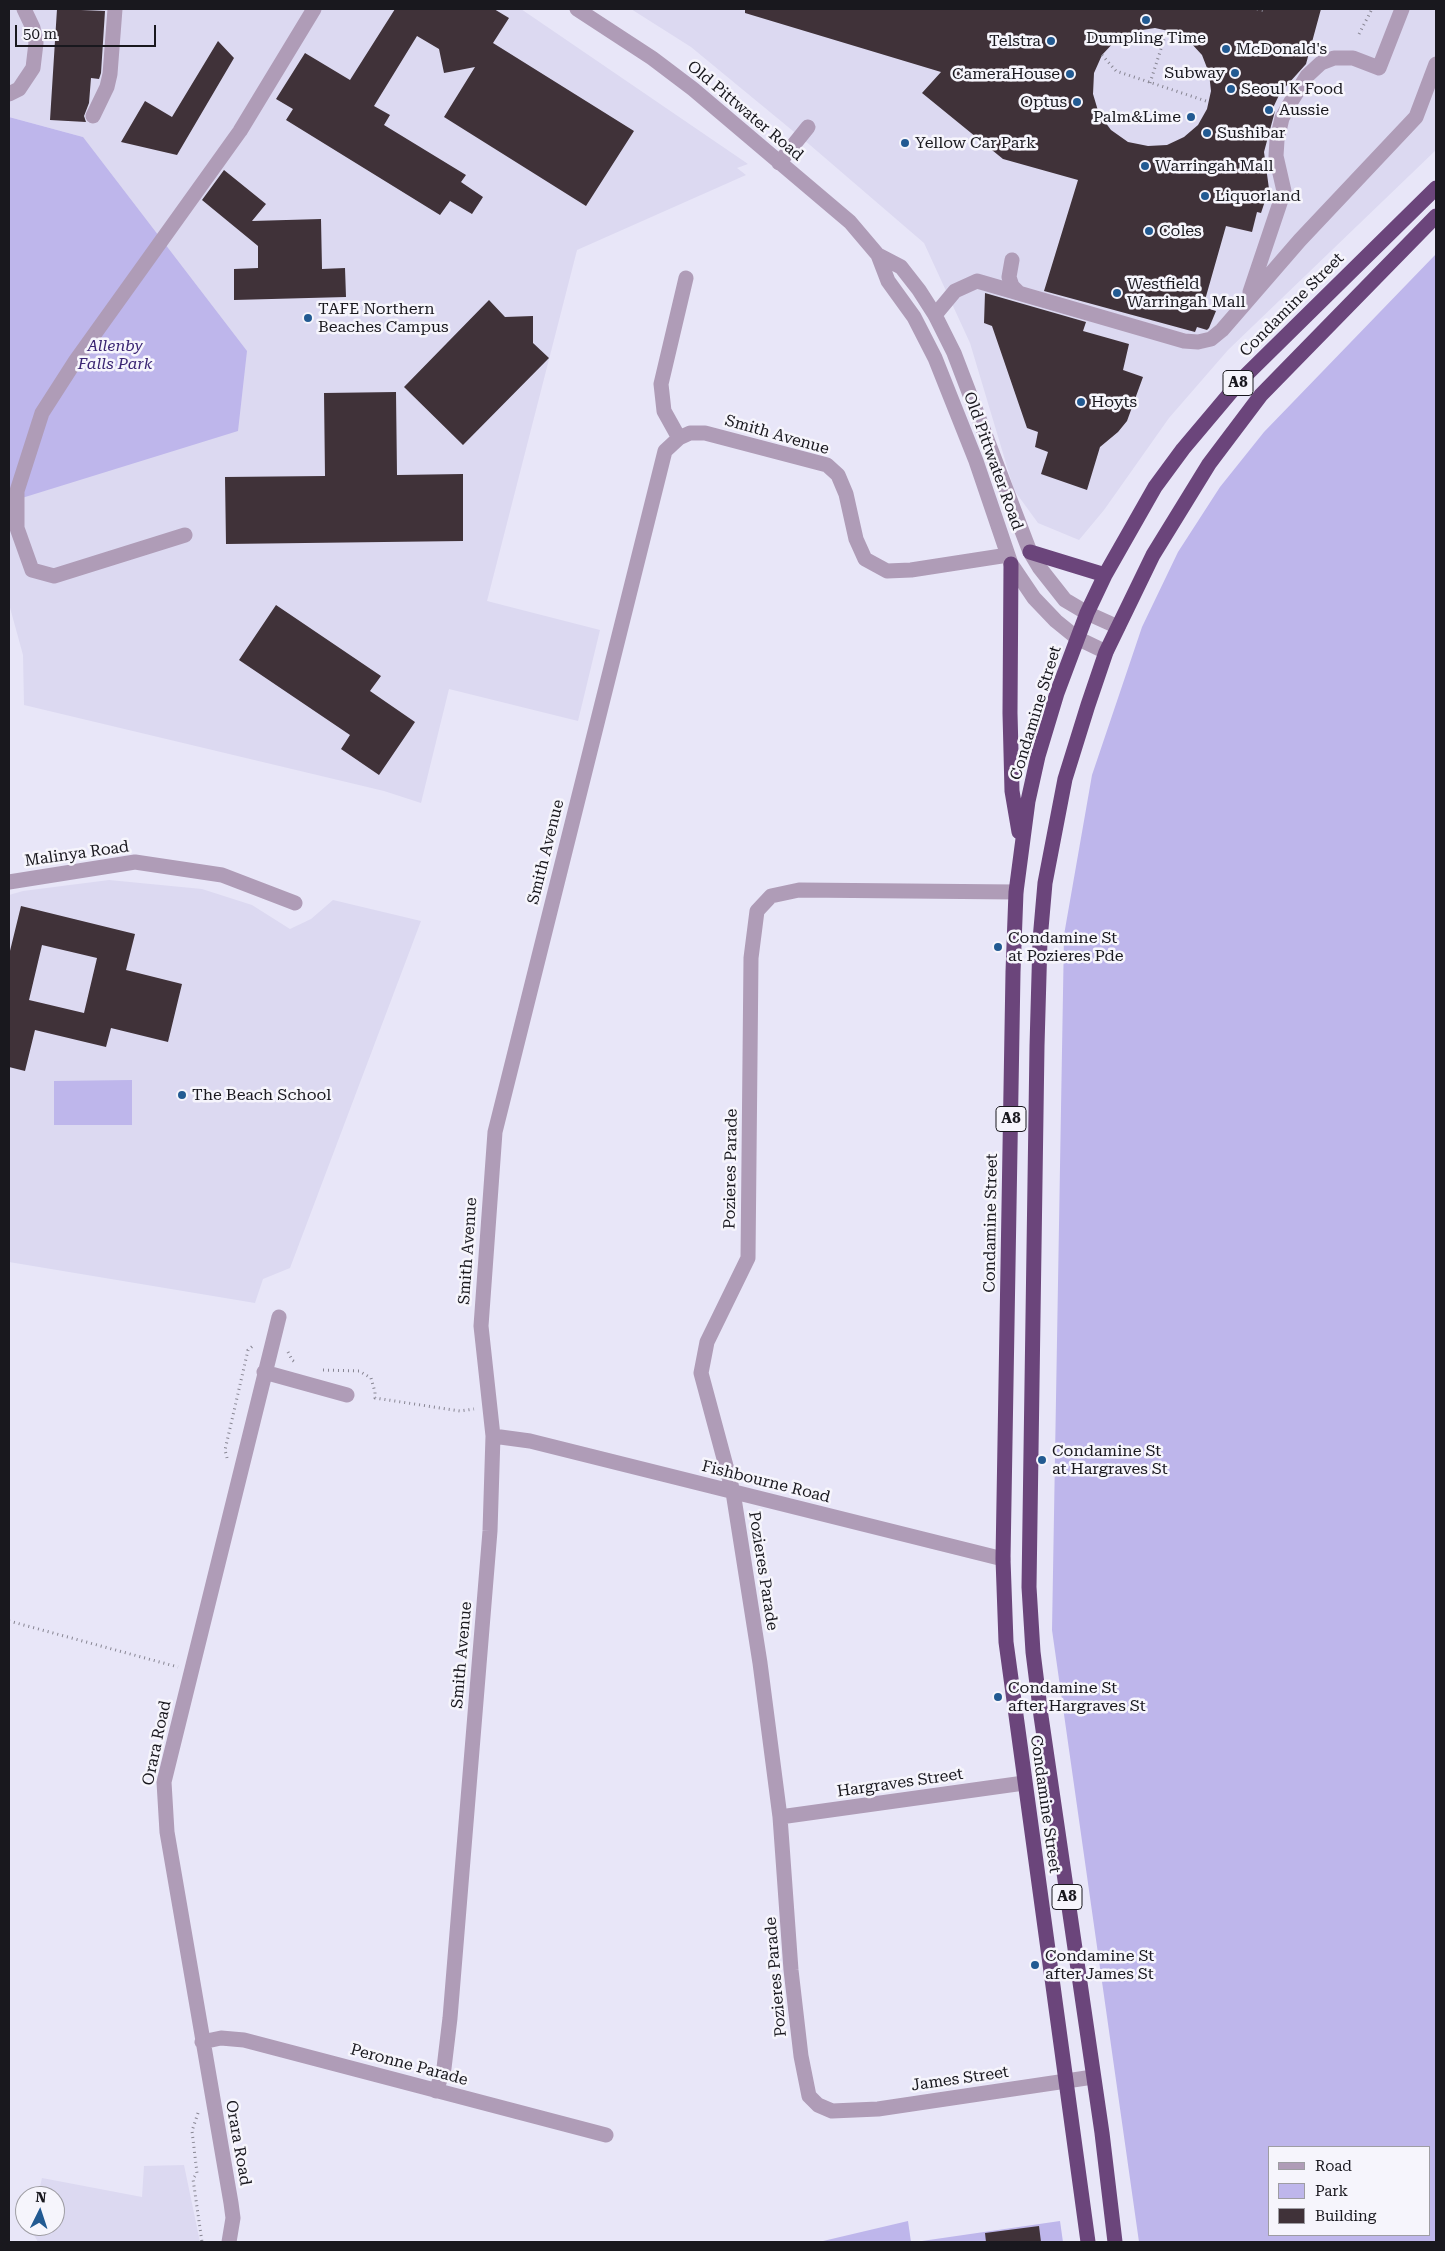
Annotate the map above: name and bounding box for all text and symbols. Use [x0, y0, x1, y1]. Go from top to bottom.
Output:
marker: Dumpling Time [1140, 14, 1152, 26]
scale bar [18, 15, 159, 47]
text: 50 m [23, 25, 57, 43]
place label: Dumpling Time [1086, 28, 1206, 48]
place label: Telstra [989, 31, 1041, 51]
marker: Telstra [1045, 35, 1057, 47]
place label: McDonald's [1236, 39, 1327, 59]
marker: McDonald's [1220, 43, 1232, 55]
street label: Old Pittwater Road [683, 57, 807, 165]
place label: Subway [1164, 63, 1225, 83]
place label: CameraHouse [952, 64, 1060, 84]
marker: Subway [1229, 67, 1241, 79]
marker: CameraHouse [1064, 68, 1076, 80]
place label: Seoul K Food [1241, 79, 1343, 99]
marker: Seoul K Food [1225, 83, 1237, 95]
place label: Optus [1020, 92, 1067, 112]
marker: Optus [1071, 96, 1083, 108]
place label: Aussie [1279, 100, 1329, 120]
marker: Aussie [1263, 104, 1275, 116]
place label: Palm&Lime [1093, 107, 1181, 127]
marker: Palm&Lime [1185, 111, 1197, 123]
place label: Sushibar [1217, 123, 1285, 143]
marker: Sushibar [1201, 127, 1213, 139]
place label: Yellow Car Park [915, 133, 1036, 153]
marker: Yellow Car Park [899, 137, 911, 149]
place label: Warringah Mall [1155, 156, 1273, 176]
marker: Warringah Mall [1139, 160, 1151, 172]
place label: Liquorland [1215, 186, 1301, 206]
marker: Liquorland [1199, 190, 1211, 202]
place label: Coles [1159, 221, 1202, 241]
marker: Coles [1143, 225, 1155, 237]
street label: Condamine Street [1236, 249, 1348, 361]
place label: Westfield Warringah Mall [1127, 274, 1245, 312]
marker: Westfield Warringah Mall [1111, 287, 1123, 299]
place label: TAFE Northern Beaches Campus [318, 299, 448, 337]
marker: TAFE Northern Beaches Campus [302, 312, 314, 324]
park label: Allenby Falls Park [78, 336, 152, 374]
road number: A8 [1223, 370, 1253, 396]
street label: Old Pittwater Road [959, 389, 1027, 533]
place label: Hoyts [1091, 392, 1137, 412]
marker: Hoyts [1075, 396, 1087, 408]
street label: Smith Avenue [723, 411, 831, 459]
street label: Condamine Street [1006, 644, 1066, 782]
street label: Smith Avenue [524, 798, 568, 906]
street label: Malinya Road [24, 837, 130, 871]
place label: Condamine St at Pozieres Pde [1008, 928, 1124, 966]
marker: Condamine St at Pozieres Pde [992, 941, 1004, 953]
place label: The Beach School [192, 1085, 331, 1105]
marker: The Beach School [176, 1089, 188, 1101]
road number: A8 [996, 1106, 1026, 1132]
street label: Pozieres Parade [720, 1109, 742, 1229]
street label: Condamine Street [980, 1153, 1002, 1293]
street label: Smith Avenue [455, 1197, 481, 1305]
place label: Condamine St at Hargraves St [1052, 1441, 1168, 1479]
marker: Condamine St at Hargraves St [1036, 1454, 1048, 1466]
street label: Fishbourne Road [700, 1457, 832, 1507]
street label: Pozieres Parade [744, 1510, 782, 1632]
street label: Smith Avenue [448, 1601, 476, 1709]
place label: Condamine St after Hargraves St [1008, 1678, 1146, 1716]
marker: Condamine St after Hargraves St [992, 1691, 1004, 1703]
street label: Orara Road [139, 1699, 175, 1787]
street label: Condamine Street [1026, 1734, 1064, 1874]
street label: Hargraves Street [836, 1765, 964, 1801]
road number: A8 [1052, 1884, 1082, 1910]
street label: Pozieres Parade [761, 1916, 791, 2038]
place label: Condamine St after James St [1045, 1946, 1154, 1984]
marker: Condamine St after James St [1029, 1959, 1041, 1971]
street label: Peronne Parade [348, 2040, 470, 2090]
street label: James Street [910, 2063, 1010, 2095]
street label: Orara Road [221, 2099, 255, 2187]
legend [1268, 2146, 1430, 2236]
text: Road [1315, 2157, 1352, 2175]
text: Park [1315, 2182, 1348, 2200]
north arrow [15, 2186, 65, 2236]
text: N [35, 2189, 47, 2205]
text: Building [1315, 2207, 1376, 2225]

